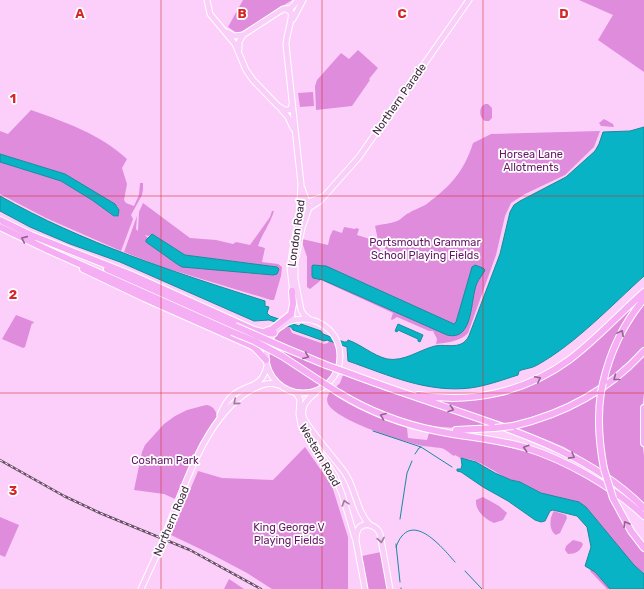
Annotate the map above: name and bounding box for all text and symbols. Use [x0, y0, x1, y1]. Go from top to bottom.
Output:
text: A [75, 6, 85, 21]
text: B [237, 6, 247, 21]
text: C [397, 6, 407, 21]
text: D [559, 6, 569, 21]
street label: Northern Parade [370, 61, 429, 138]
text: 1 [10, 91, 16, 106]
park label: Horsea Lane Allotments [499, 148, 563, 174]
street label: London Road [285, 199, 308, 267]
one-way arrow [20, 236, 28, 244]
park label: Portsmouth Grammar School Playing Fields [369, 236, 481, 262]
text: 2 [9, 287, 17, 302]
one-way arrow [616, 330, 624, 337]
one-way arrow [302, 352, 309, 360]
one-way arrow [613, 373, 620, 380]
one-way arrow [534, 376, 541, 383]
one-way arrow [233, 397, 240, 404]
one-way arrow [447, 404, 454, 413]
one-way arrow [380, 413, 387, 421]
street label: Western Road [296, 422, 343, 489]
one-way arrow [523, 444, 530, 453]
one-way arrow [568, 452, 575, 459]
park label: Cosham Park [131, 454, 199, 467]
text: 3 [9, 483, 18, 498]
street label: Northern Road [151, 484, 192, 558]
one-way arrow [341, 500, 350, 507]
park label: King George V Playing Fields [253, 521, 325, 547]
one-way arrow [624, 521, 631, 528]
one-way arrow [376, 537, 385, 543]

